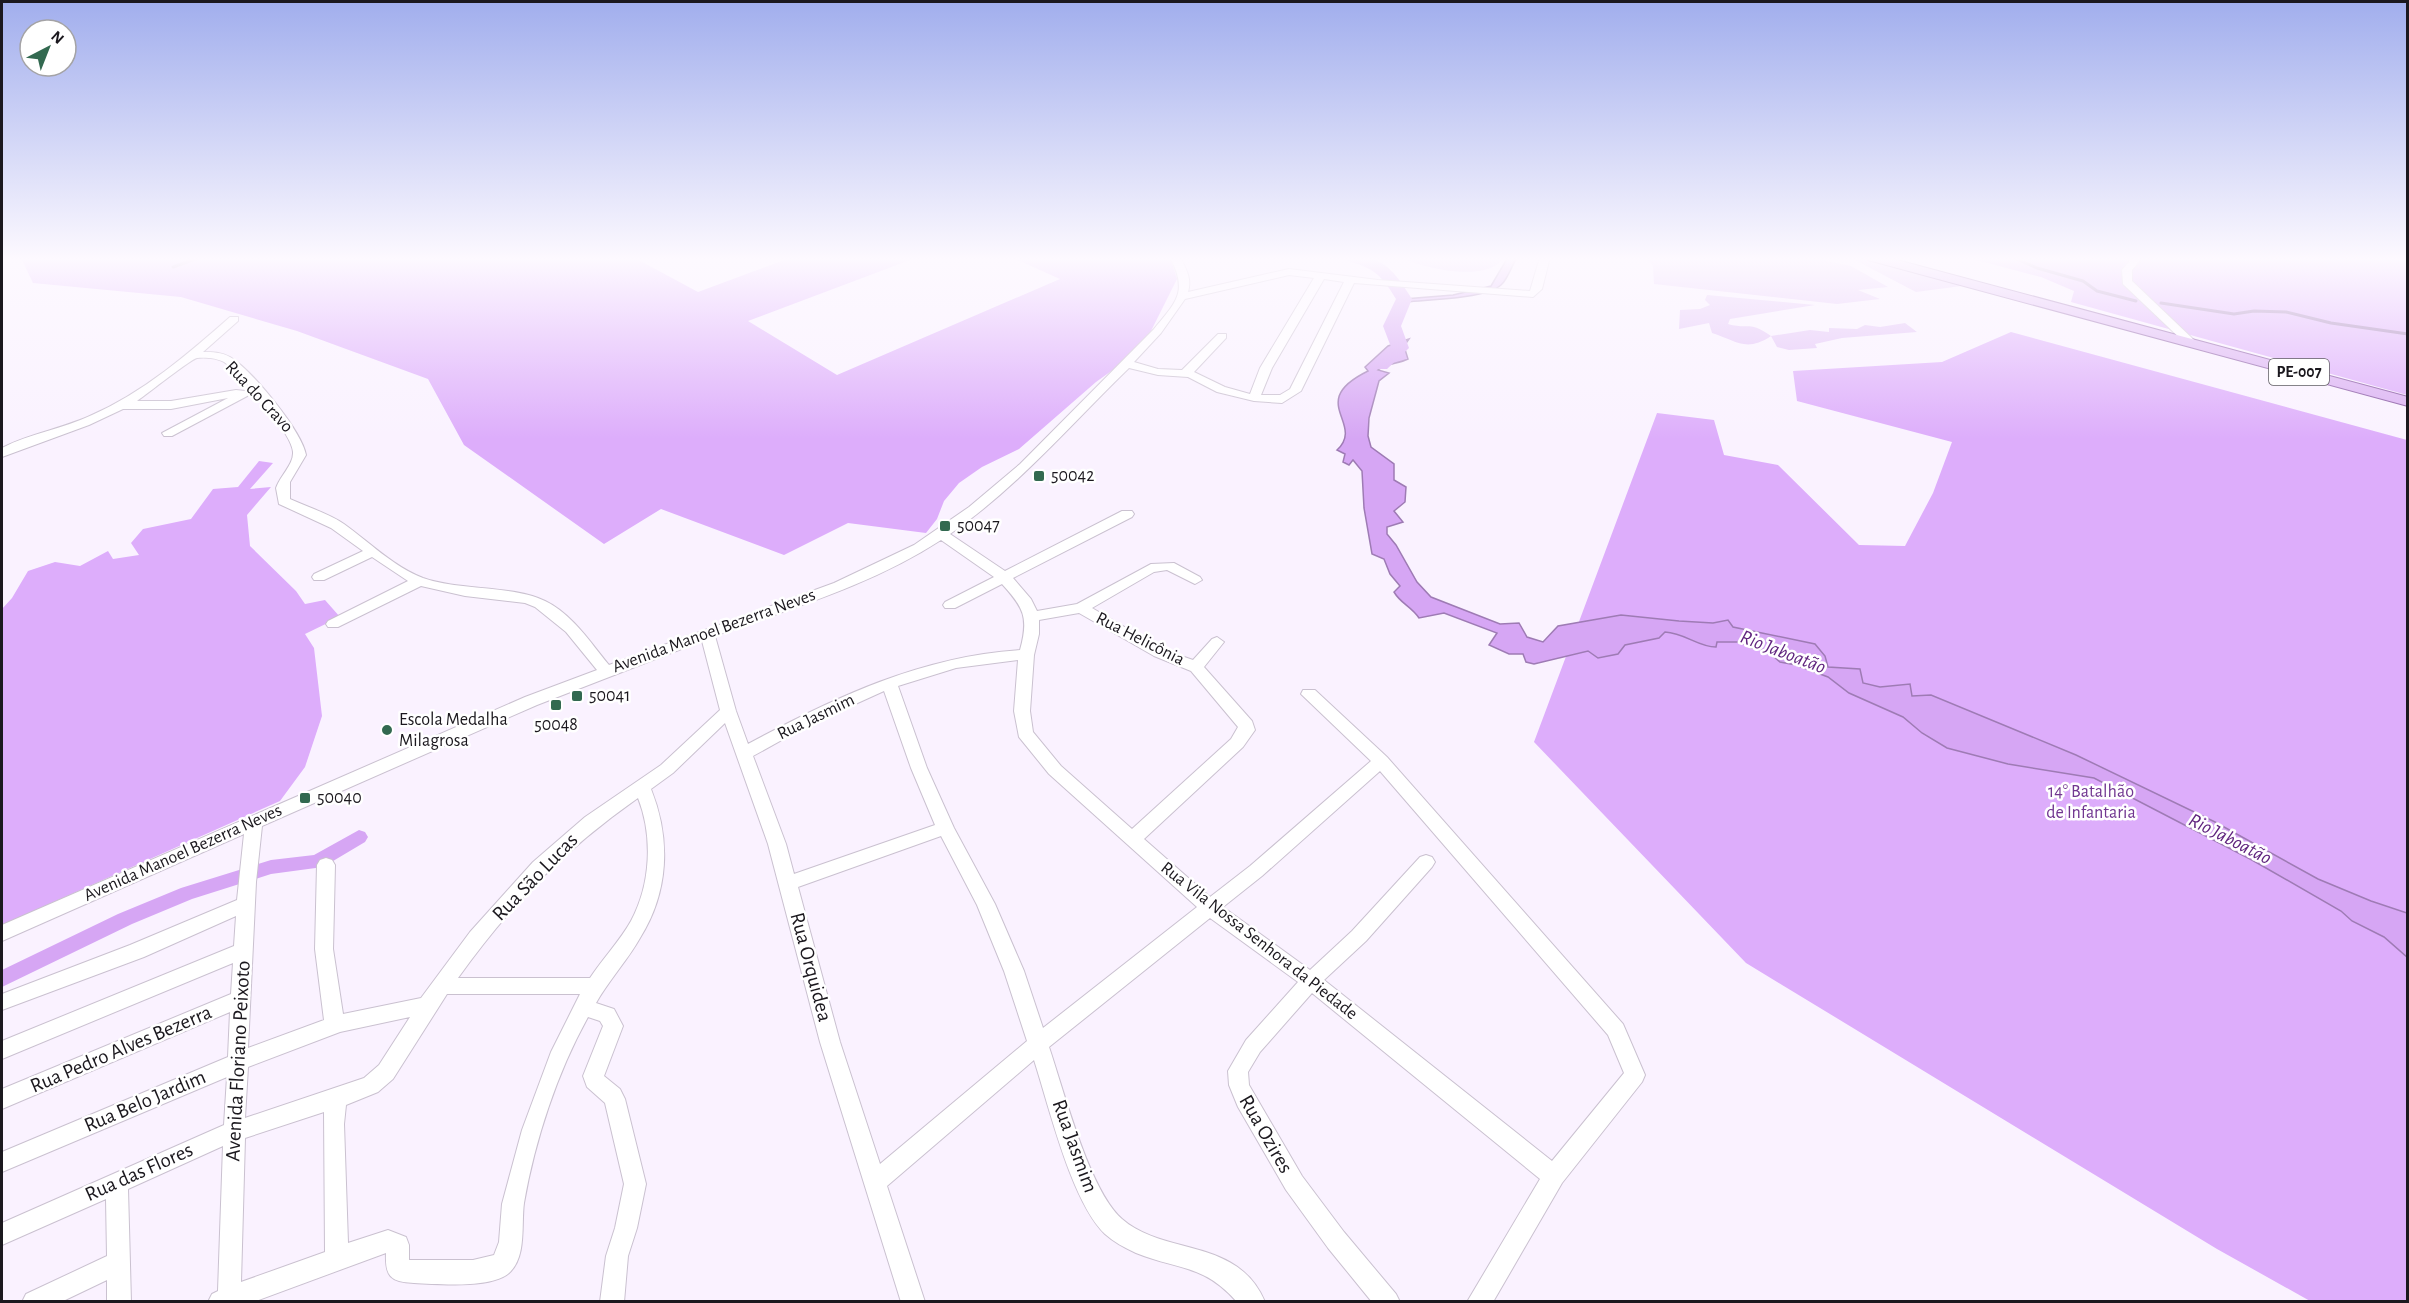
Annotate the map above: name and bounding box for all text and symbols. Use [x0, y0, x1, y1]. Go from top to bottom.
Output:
north arrow [18, 18, 78, 78]
text: N [48, 28, 67, 47]
street label: Rua do Cravo [222, 358, 296, 436]
road number: PE-007 [2269, 359, 2329, 385]
place label: 50042 [1051, 467, 1094, 485]
marker: 50042 [1032, 469, 1046, 483]
place label: 50047 [957, 517, 1000, 535]
marker: 50047 [938, 519, 952, 533]
street label: Avenida Manoel Bezerra Neves [610, 586, 818, 676]
street label: Rua Helicônia [1093, 609, 1187, 669]
water label: Rio Jaboatão [1738, 627, 1828, 677]
place label: 50041 [589, 687, 630, 705]
marker: 50041 [570, 689, 584, 703]
street label: Rua Jasmim [775, 691, 857, 743]
marker: 50048 [549, 698, 563, 712]
place label: Escola Medalha Milagrosa [399, 711, 508, 750]
place label: 50048 [534, 716, 578, 734]
marker: Escola Medalha Milagrosa [380, 723, 394, 737]
park label: 14° Batalhão de Infantaria [2046, 783, 2136, 822]
place label: 50040 [317, 789, 362, 807]
marker: 50040 [298, 791, 312, 805]
street label: Avenida Manoel Bezerra Neves [81, 801, 285, 905]
water label: Rio Jaboatão [2186, 810, 2274, 868]
street label: Rua São Lucas [488, 829, 582, 925]
street label: Rua Vila Nossa Senhora da Piedade [1157, 859, 1361, 1023]
street label: Rua Orquidea [786, 910, 836, 1024]
street label: Avenida Floriano Peixoto [222, 960, 254, 1162]
street label: Rua Pedro Alves Bezerra [27, 1001, 215, 1097]
street label: Rua Belo Jardim [81, 1066, 209, 1136]
street label: Rua Ozires [1235, 1091, 1297, 1177]
street label: Rua Jasmim [1048, 1097, 1102, 1195]
street label: Rua das Flores [82, 1139, 196, 1205]

